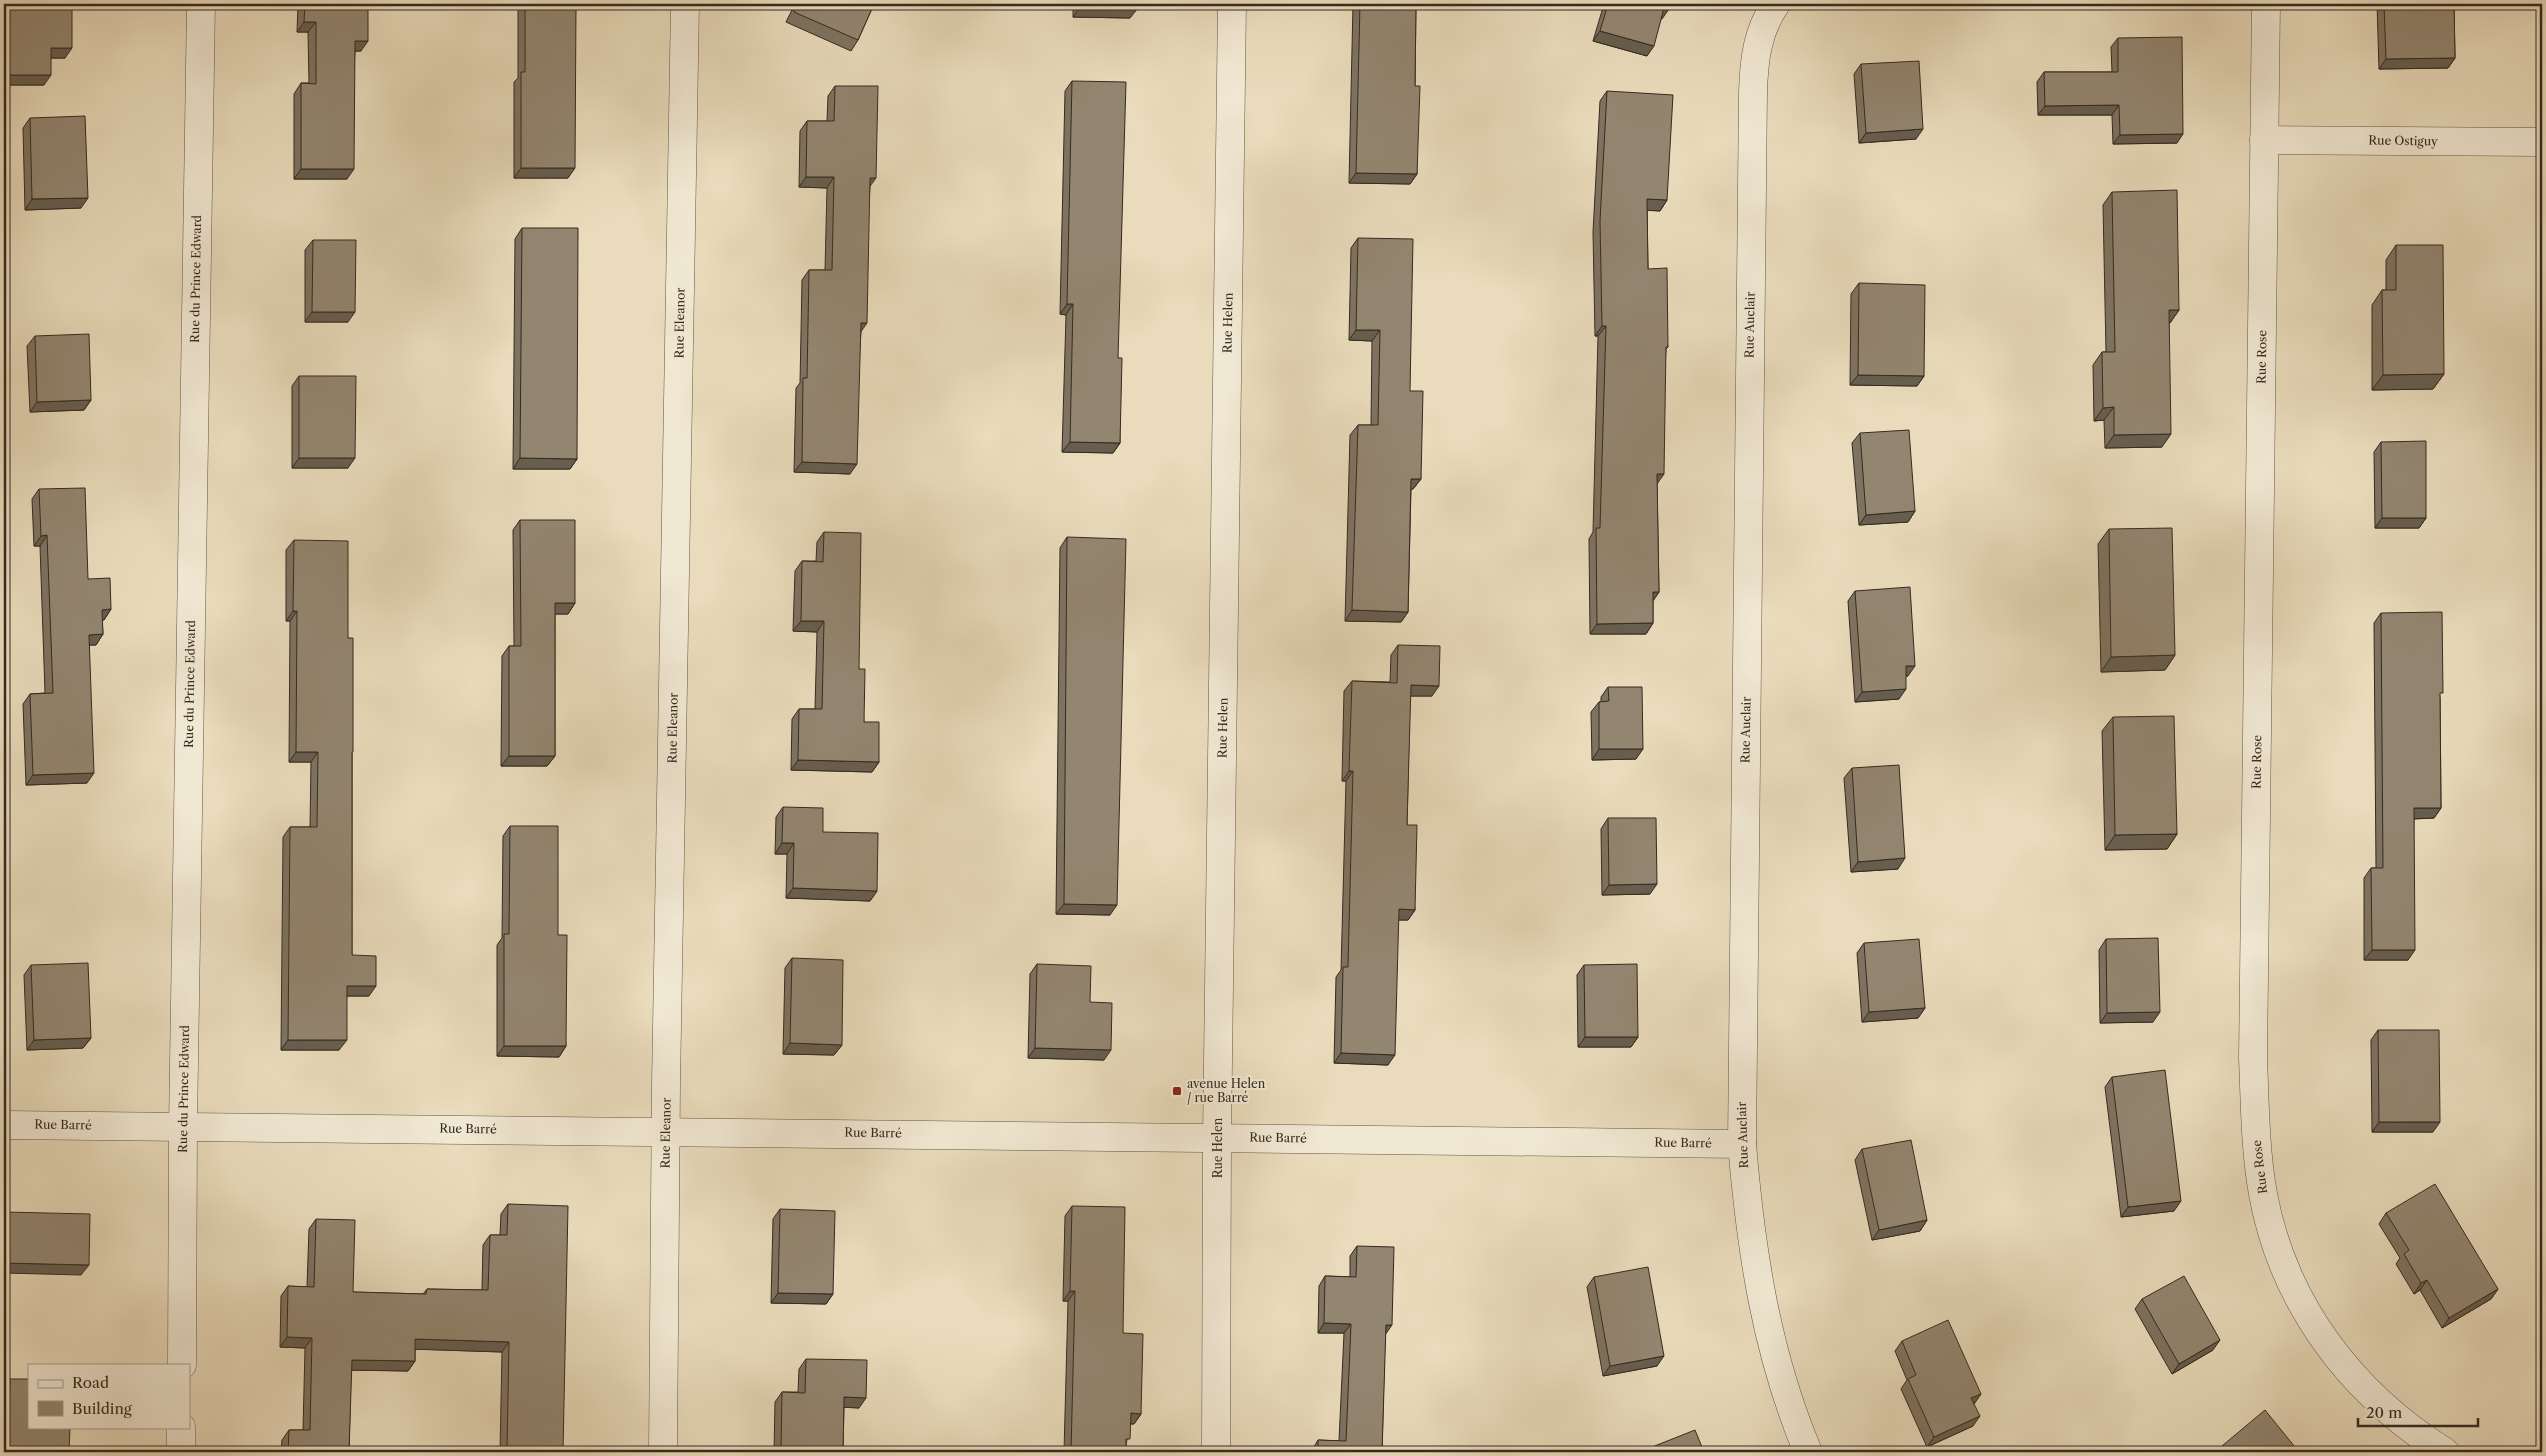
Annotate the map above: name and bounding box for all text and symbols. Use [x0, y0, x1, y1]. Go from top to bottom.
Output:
street label: Rue Ostiguy [2368, 132, 2438, 149]
street label: Rue du Prince Edward [187, 214, 204, 343]
street label: Rue Eleanor [671, 287, 688, 359]
street label: Rue Helen [1219, 292, 1236, 353]
street label: Rue Auclair [1741, 292, 1758, 358]
street label: Rue Rose [2254, 330, 2269, 384]
street label: Rue du Prince Edward [181, 619, 198, 748]
street label: Rue Eleanor [664, 692, 681, 764]
street label: Rue Helen [1214, 697, 1231, 758]
street label: Rue Auclair [1737, 697, 1754, 763]
street label: Rue Rose [2249, 735, 2264, 789]
street label: Rue du Prince Edward [175, 1024, 192, 1153]
place label: avenue Helen / rue Barré [1187, 1076, 1266, 1105]
marker: avenue Helen / rue Barré [1171, 1085, 1183, 1097]
street label: Rue Eleanor [657, 1097, 674, 1169]
street label: Rue Auclair [1734, 1101, 1751, 1169]
street label: Rue Barré [34, 1116, 92, 1133]
street label: Rue Helen [1210, 1117, 1225, 1178]
street label: Rue Barré [439, 1120, 497, 1137]
street label: Rue Barré [844, 1124, 902, 1141]
street label: Rue Barré [1249, 1129, 1307, 1146]
street label: Rue Barré [1654, 1134, 1712, 1151]
street label: Rue Rose [2249, 1139, 2270, 1195]
legend [28, 1364, 190, 1428]
text: Road [72, 1373, 109, 1392]
scale bar [2358, 1396, 2478, 1428]
text: Building [72, 1399, 132, 1418]
text: 20 m [2366, 1403, 2402, 1422]

